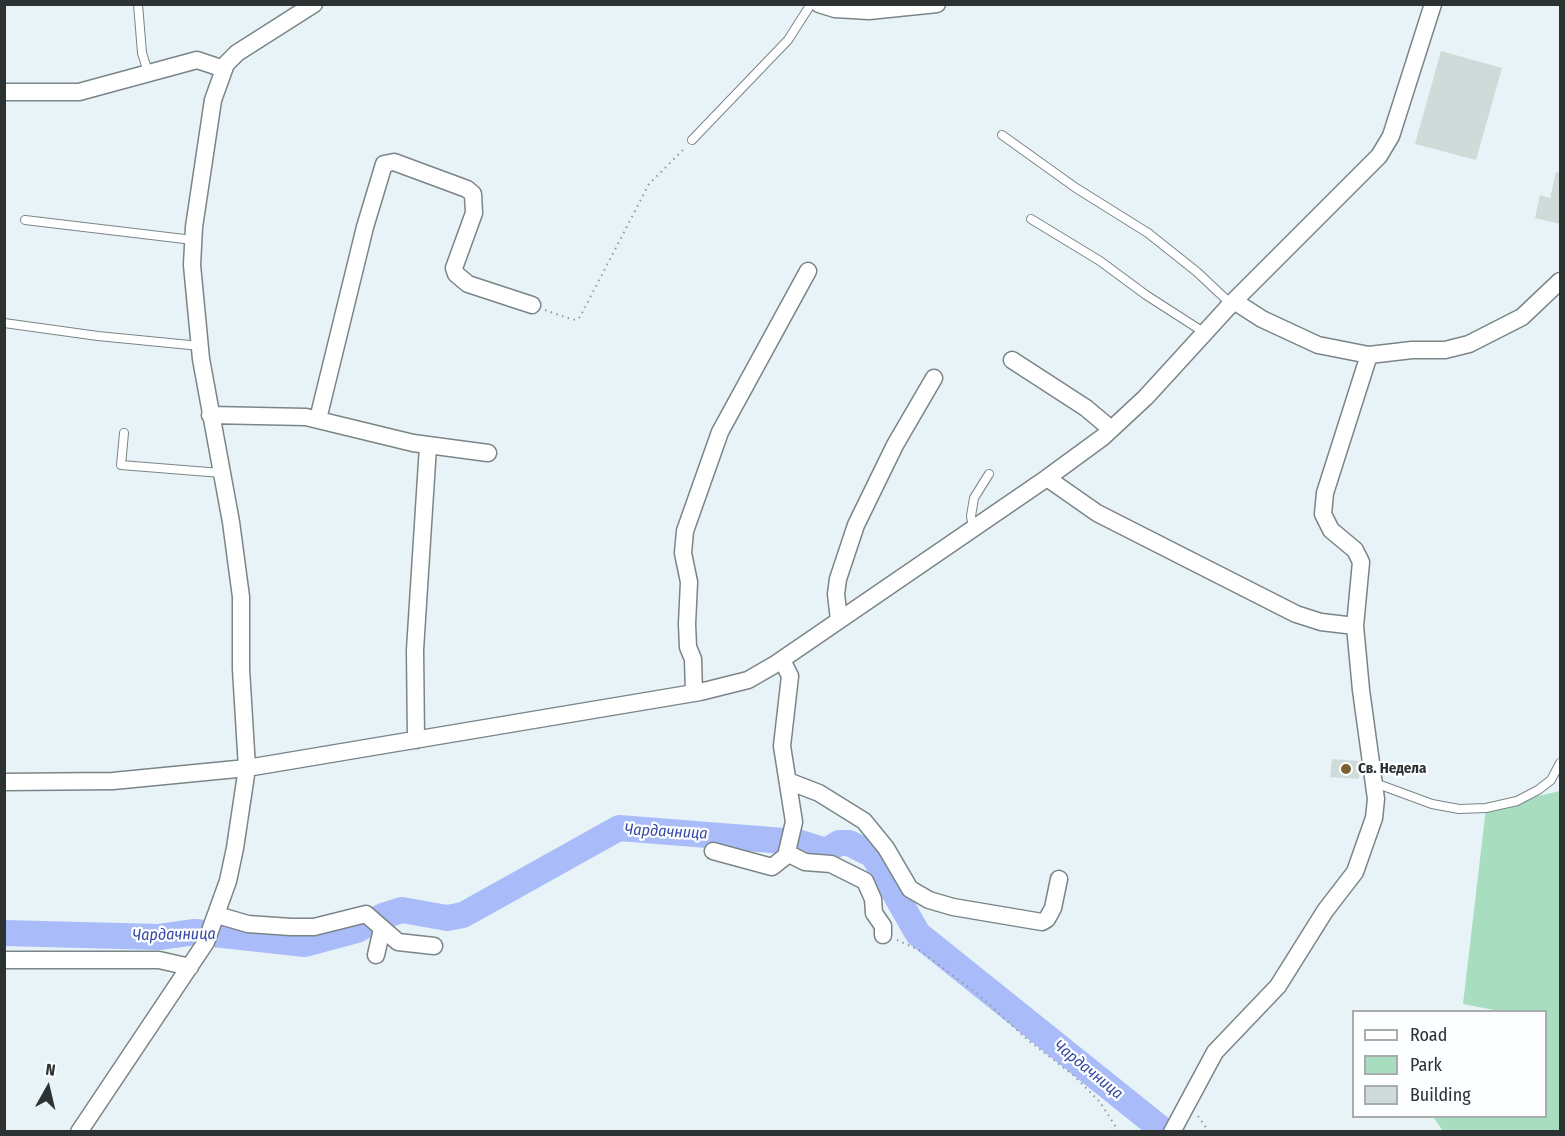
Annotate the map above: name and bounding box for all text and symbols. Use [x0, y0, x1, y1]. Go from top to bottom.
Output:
place label: Св. Недела [1358, 760, 1426, 778]
marker: Св. Недела [1339, 762, 1353, 776]
water label: Чардачница [624, 820, 708, 844]
water label: Чардачница [132, 925, 216, 945]
legend [1352, 1010, 1547, 1118]
text: Road [1410, 1024, 1447, 1046]
water label: Чардачница [1050, 1036, 1126, 1104]
text: Park [1410, 1054, 1442, 1076]
north arrow [18, 1058, 78, 1118]
text: N [45, 1060, 57, 1080]
text: Building [1410, 1084, 1471, 1106]

